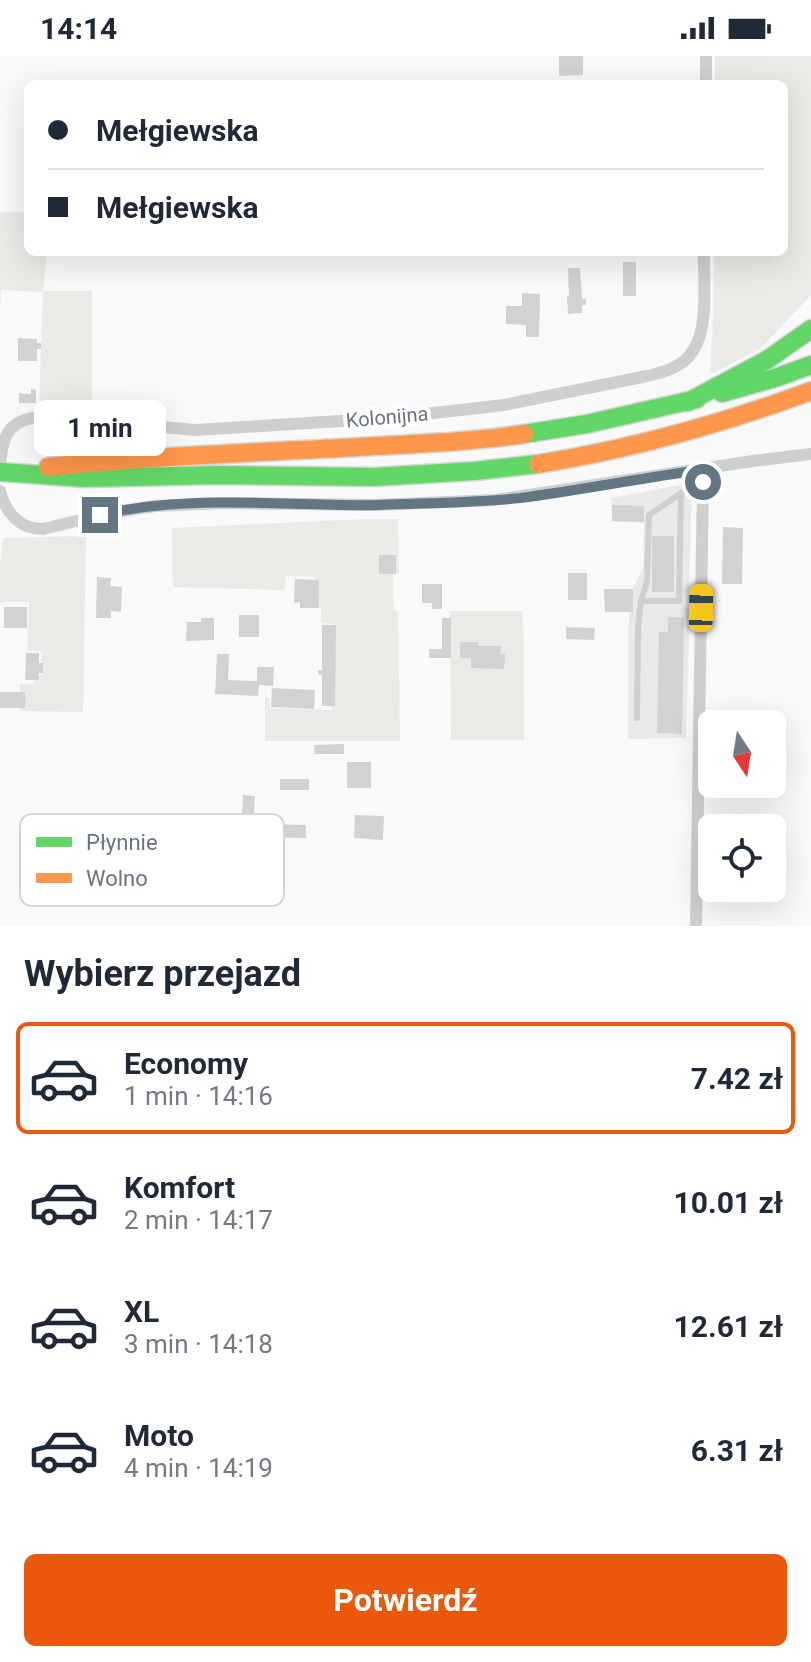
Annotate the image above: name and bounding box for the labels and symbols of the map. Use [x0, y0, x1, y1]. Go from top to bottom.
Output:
callout: 1 min [34, 399, 166, 455]
street label: Kolonijna [345, 401, 429, 433]
route start [685, 464, 721, 500]
route end [82, 497, 118, 533]
car [689, 584, 713, 632]
north arrow [698, 710, 786, 798]
legend [20, 814, 284, 906]
text: Płynnie [86, 830, 158, 855]
text: Wolno [86, 866, 148, 891]

